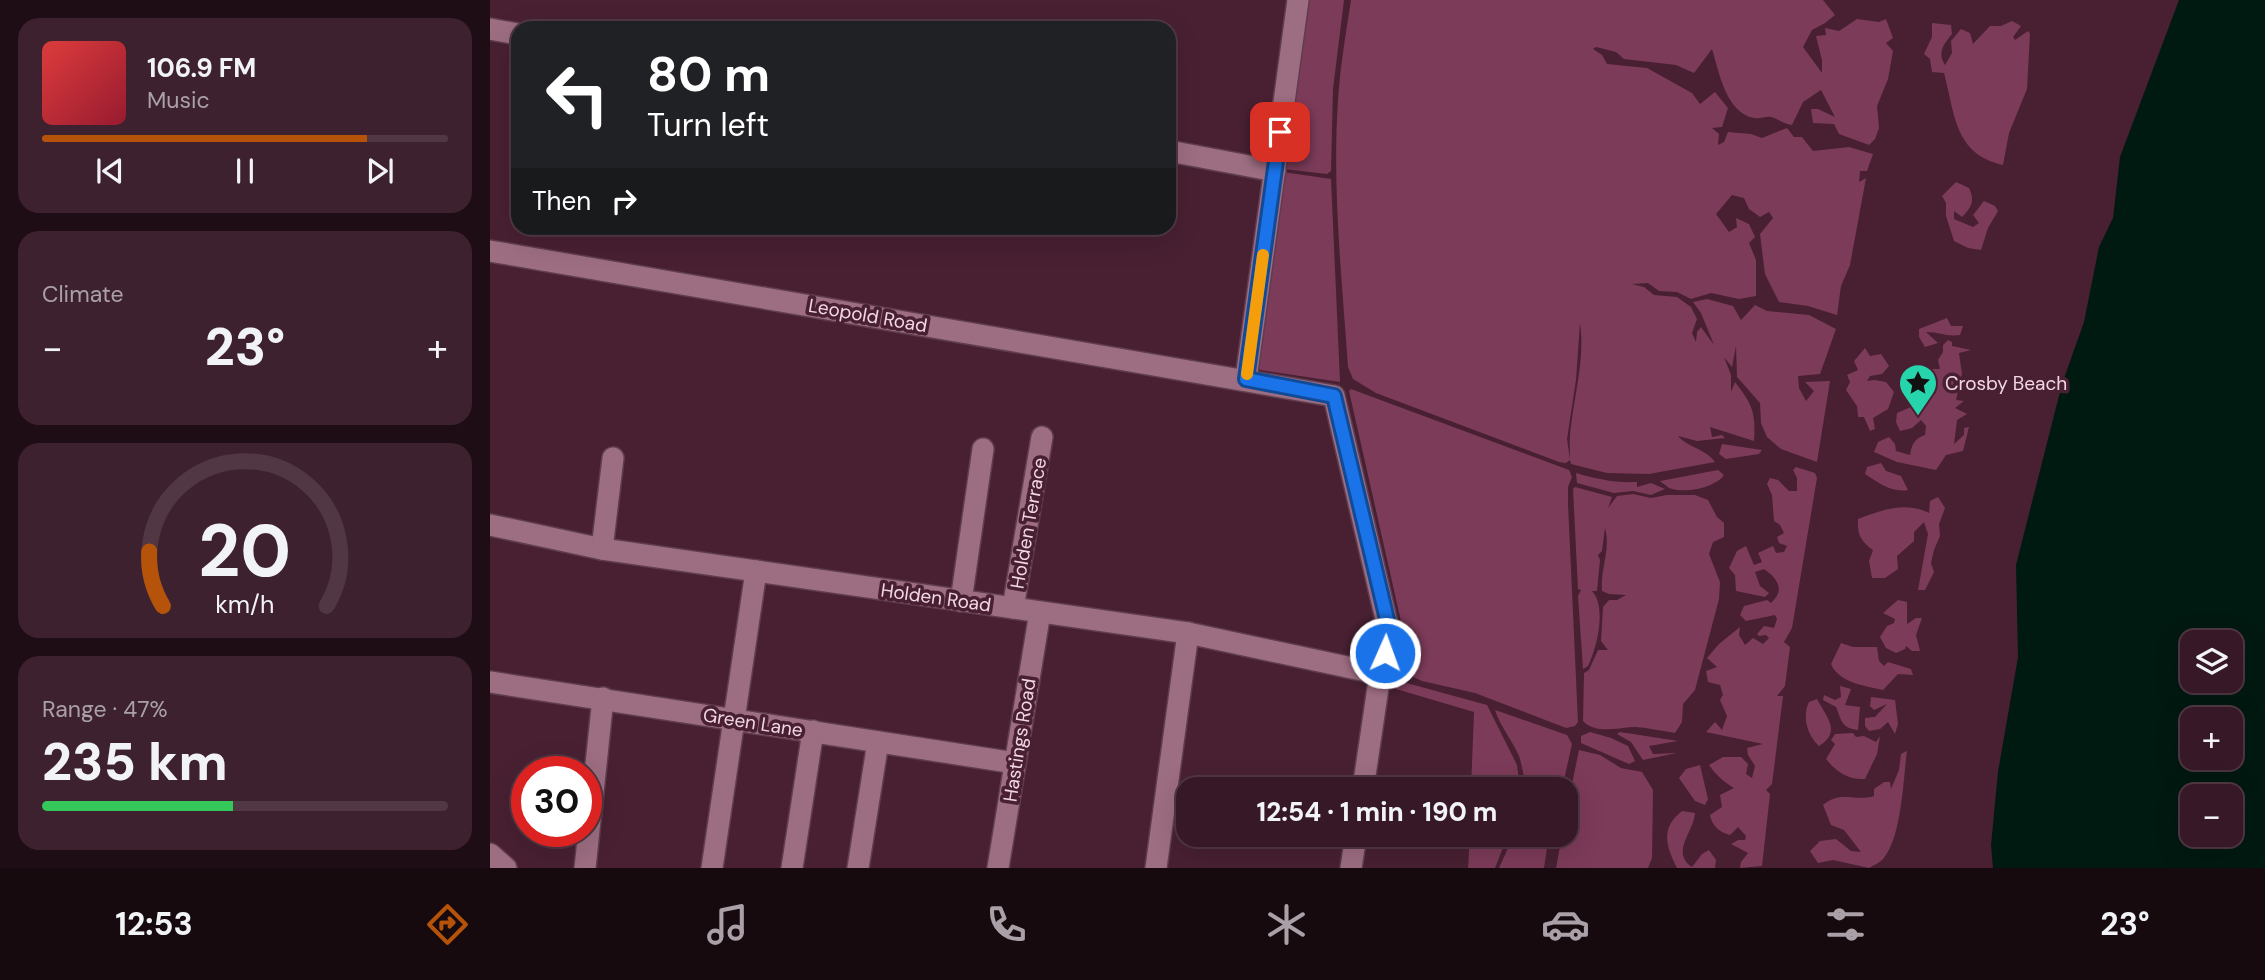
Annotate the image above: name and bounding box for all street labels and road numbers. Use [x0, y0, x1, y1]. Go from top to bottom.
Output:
street label: Leopold Road [807, 293, 929, 338]
street label: Holden Terrace [1005, 455, 1052, 591]
street label: Holden Road [879, 577, 993, 618]
street label: Hastings Road [997, 677, 1042, 804]
street label: Green Lane [701, 702, 805, 743]

